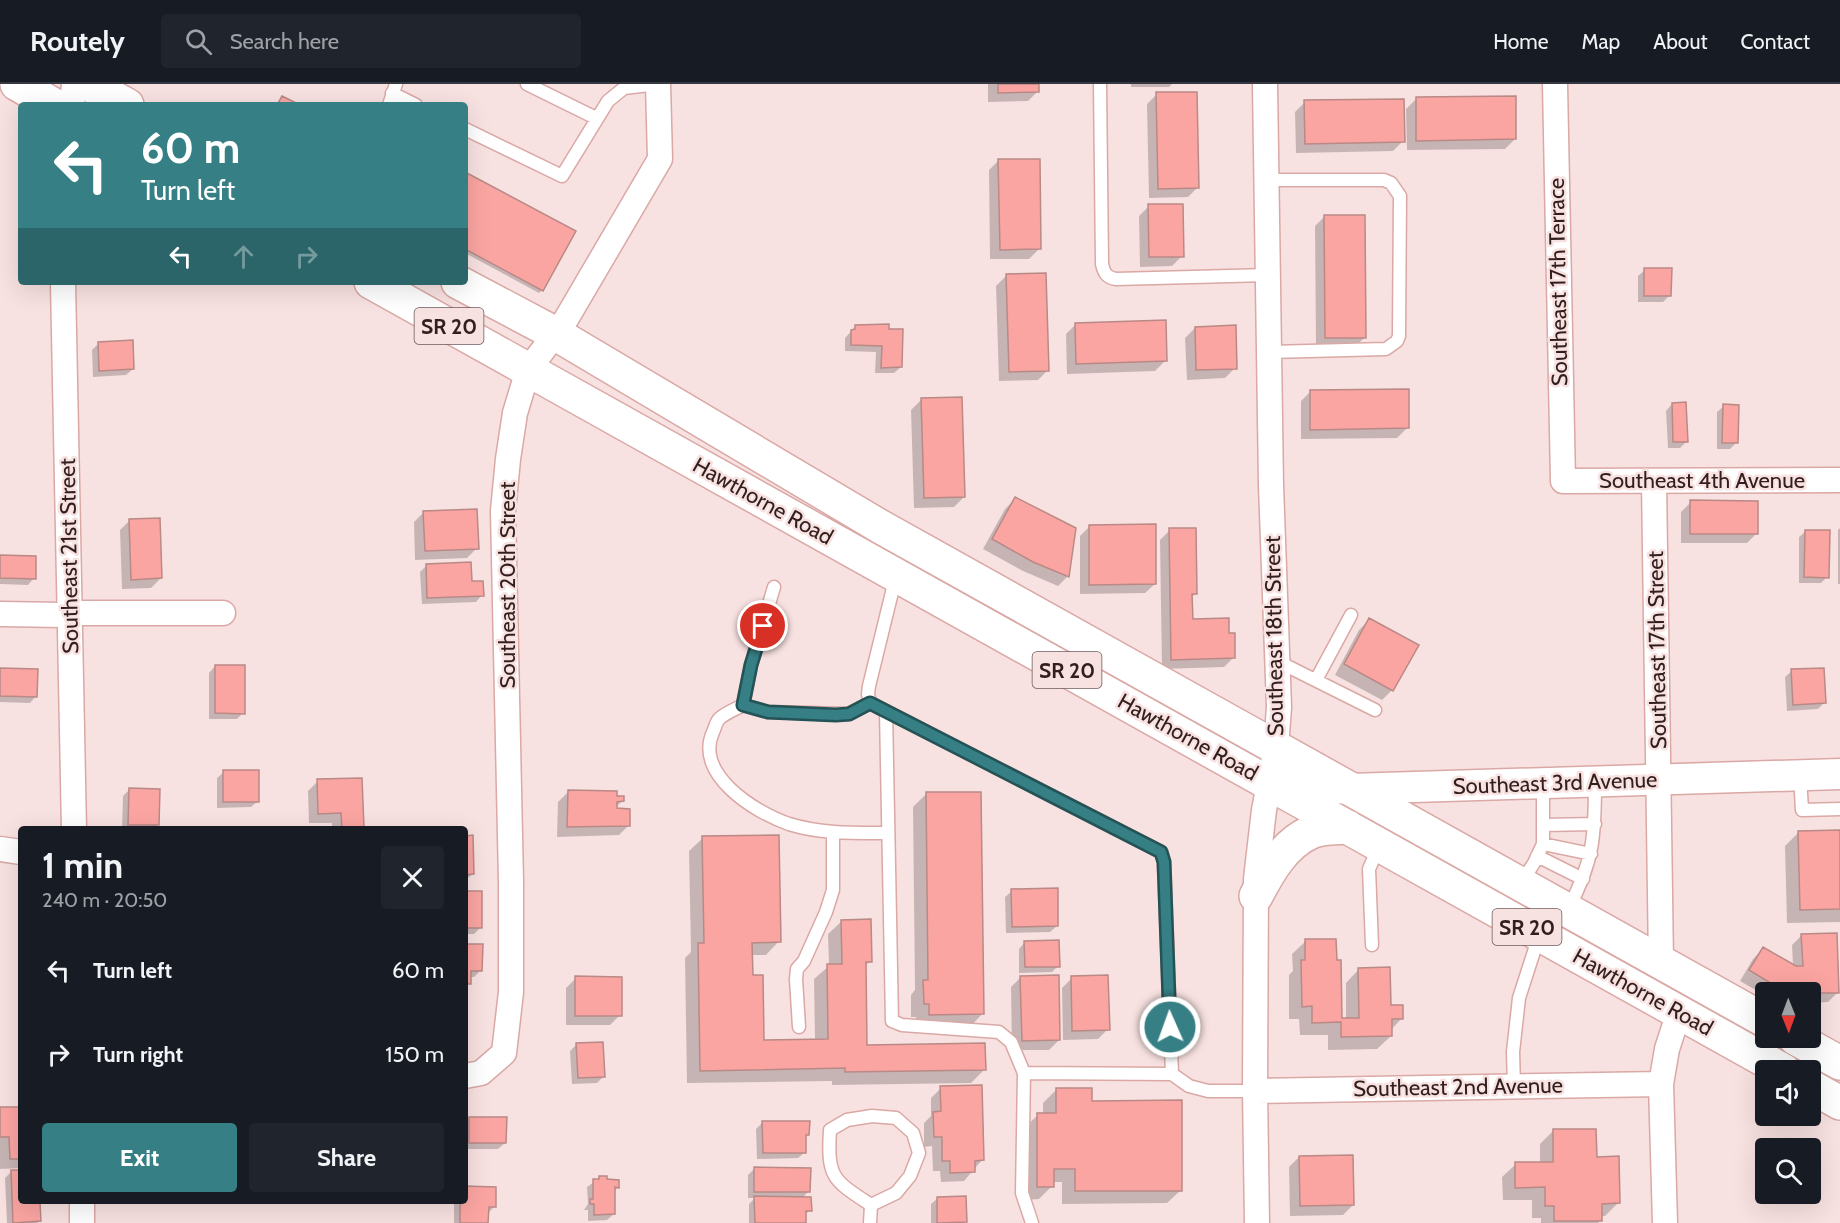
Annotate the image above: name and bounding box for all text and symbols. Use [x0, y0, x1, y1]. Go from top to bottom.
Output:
search box [161, 14, 581, 68]
text: Routely [30, 24, 125, 58]
icon: search [182, 25, 215, 58]
text: Search here [230, 28, 339, 55]
text: Home [1493, 29, 1549, 54]
text: Map [1582, 29, 1620, 54]
text: About [1653, 29, 1707, 54]
text: Contact [1740, 29, 1810, 54]
text: 60 m [141, 122, 240, 174]
icon: left [42, 126, 120, 204]
text: Turn left [141, 174, 235, 207]
street label: Southeast 17th Terrace [1543, 178, 1573, 386]
icon: left [164, 240, 197, 273]
icon: ahead [227, 240, 260, 273]
icon: right [290, 240, 323, 273]
road number: SR 20 [414, 308, 484, 344]
street label: Hawthorne Road [688, 451, 838, 551]
street label: Southeast 21st Street [54, 457, 84, 654]
street label: Southeast 4th Avenue [1599, 467, 1805, 494]
street label: Southeast 20th Street [494, 481, 521, 688]
street label: Southeast 18th Street [1259, 535, 1289, 736]
street label: Southeast 17th Street [1642, 550, 1672, 749]
pin [737, 600, 788, 651]
icon: arrive [746, 609, 779, 642]
road number: SR 20 [1032, 652, 1102, 688]
street label: Hawthorne Road [1113, 687, 1263, 787]
street label: Southeast 3rd Avenue [1452, 766, 1658, 800]
text: 1 min [42, 843, 123, 887]
button: close [381, 846, 444, 909]
text: 240 m · 20:50 [42, 888, 167, 912]
road number: SR 20 [1492, 909, 1562, 945]
street label: Hawthorne Road [1568, 942, 1718, 1042]
icon: left [42, 954, 75, 987]
text: Turn left [93, 957, 172, 984]
text: 60 m [392, 957, 444, 984]
north arrow [1755, 982, 1821, 1048]
map controls [1755, 982, 1821, 1204]
position arrow [1138, 995, 1202, 1059]
icon: right [42, 1038, 75, 1071]
text: Turn right [93, 1041, 183, 1068]
text: 150 m [385, 1041, 444, 1068]
button: sound [1755, 1060, 1821, 1126]
street label: Southeast 2nd Avenue [1353, 1072, 1563, 1102]
button: Exit [42, 1123, 237, 1192]
button: Share [249, 1123, 444, 1192]
button: search [1755, 1138, 1821, 1204]

